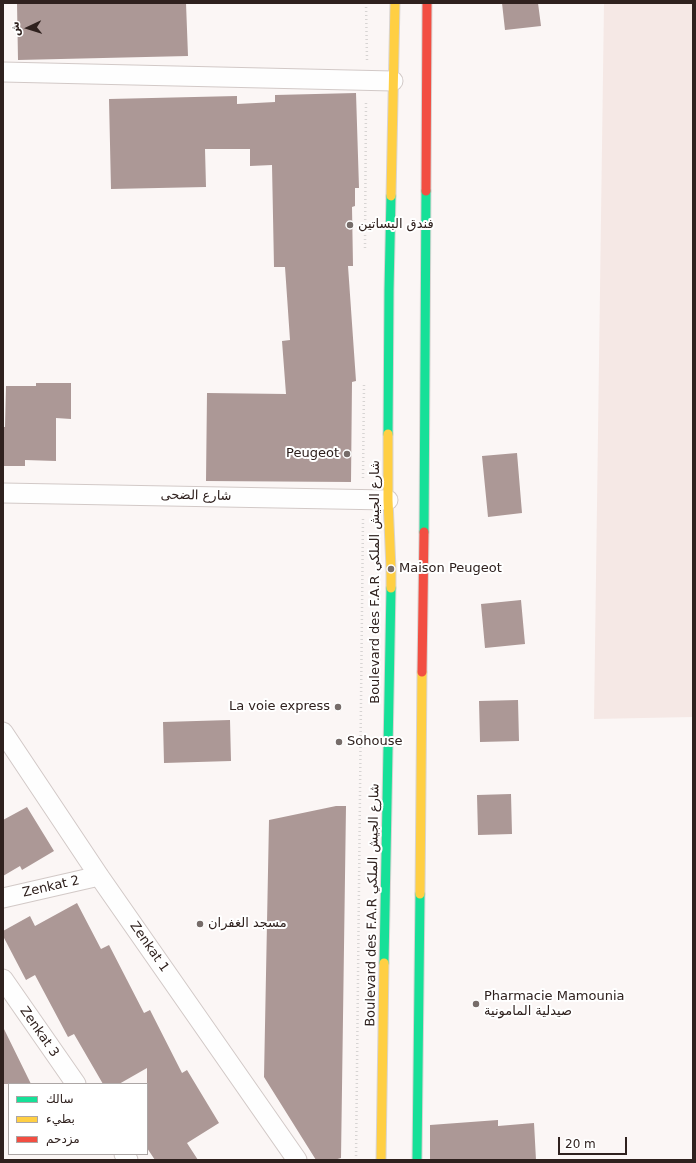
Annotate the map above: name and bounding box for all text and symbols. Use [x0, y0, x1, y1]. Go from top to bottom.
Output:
north arrow [8, 8, 48, 48]
text: ش [9, 21, 23, 37]
place label: فندق البساتين [358, 217, 434, 233]
marker: فندق البساتين [345, 220, 355, 230]
place label: Peugeot [286, 446, 339, 462]
marker: Peugeot [342, 449, 352, 459]
street label: Boulevard des F.A.R شارع الجيش الملكي [368, 460, 384, 704]
street label: شارع الضحى [160, 488, 232, 504]
place label: Maison Peugeot [399, 561, 502, 577]
marker: Maison Peugeot [386, 564, 396, 574]
place label: La voie express [229, 699, 330, 715]
marker: La voie express [333, 702, 343, 712]
place label: Sohouse [347, 734, 402, 750]
marker: Sohouse [334, 737, 344, 747]
street label: Boulevard des F.A.R شارع الجيش الملكي [363, 783, 383, 1027]
street label: Zenkat 2 [21, 873, 81, 901]
place label: مسجد الغفران [208, 916, 287, 932]
street label: Zenkat 1 [126, 919, 172, 975]
marker: مسجد الغفران [195, 919, 205, 929]
place label: Pharmacie Mamounia صيدلية المامونية [484, 989, 625, 1020]
marker: Pharmacie Mamounia صيدلية المامونية [471, 999, 481, 1009]
street label: Zenkat 3 [16, 1004, 62, 1060]
legend [8, 1083, 148, 1155]
text: سالك [46, 1092, 73, 1106]
text: بطيء [46, 1112, 75, 1126]
scale bar [560, 1129, 629, 1155]
text: مزدحم [46, 1132, 80, 1146]
text: 20 m [565, 1137, 596, 1151]

